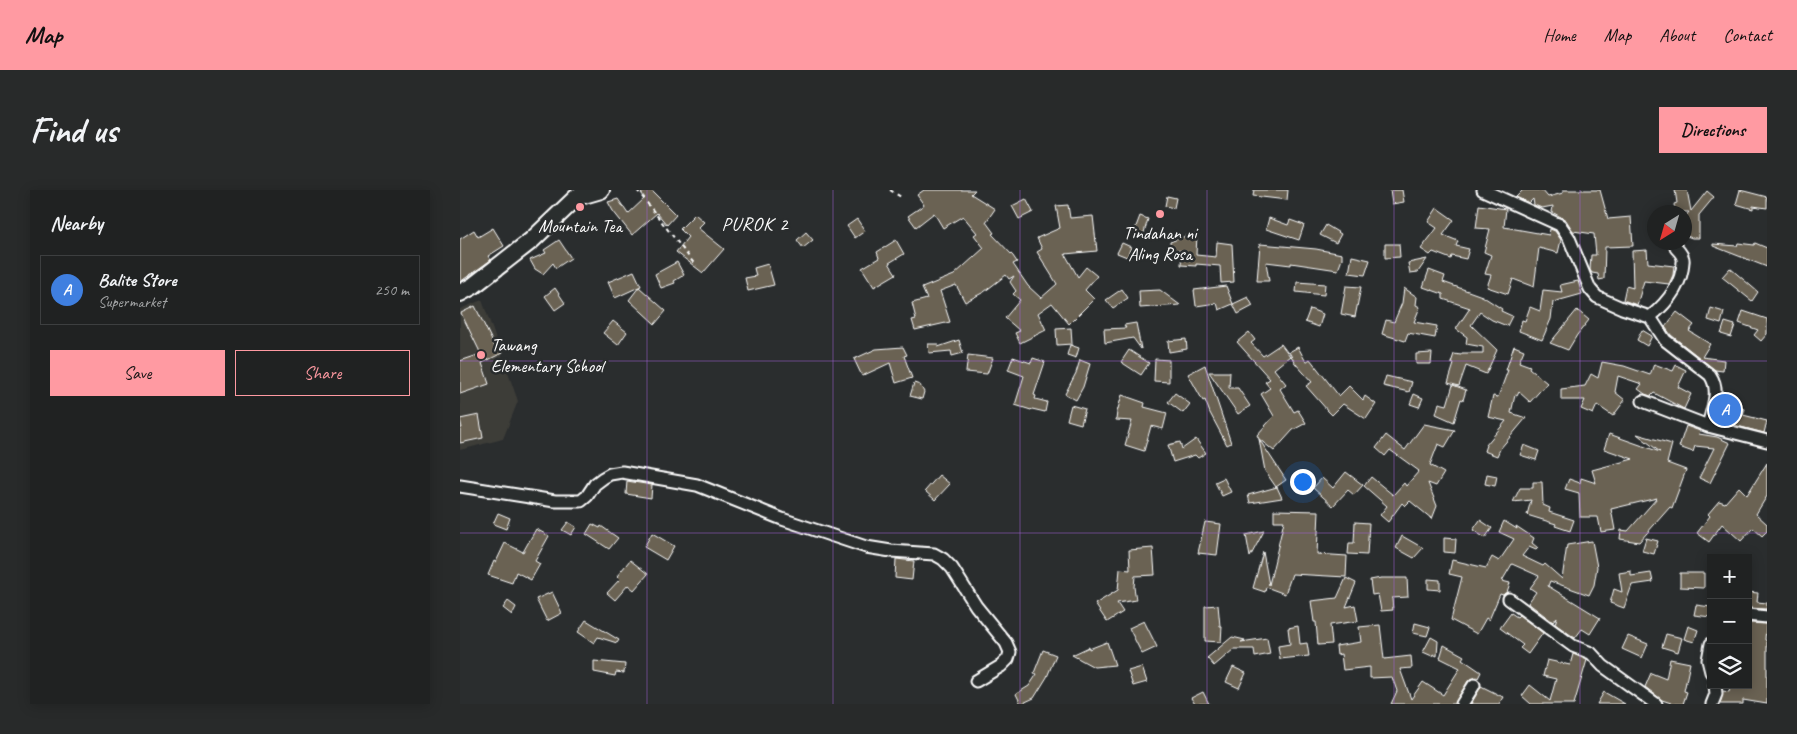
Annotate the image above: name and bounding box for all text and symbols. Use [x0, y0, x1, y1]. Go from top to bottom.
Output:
text: Map [25, 20, 62, 50]
text: Home [1543, 24, 1576, 46]
text: Map [1604, 24, 1631, 46]
text: About [1659, 24, 1695, 46]
text: Contact [1723, 24, 1772, 46]
button: Directions [1659, 107, 1767, 153]
text: Find us [30, 108, 117, 153]
marker: Mountain Tea [574, 201, 586, 213]
north arrow [1647, 205, 1692, 250]
marker: Tindahan ni Aling Rosa [1154, 208, 1166, 220]
text: Nearby [50, 210, 103, 236]
district label: PUROK 2 [721, 212, 789, 236]
place label: Mountain Tea [538, 215, 623, 237]
place label: Tindahan ni Aling Rosa [1123, 222, 1199, 265]
text: Balite Store [98, 268, 177, 292]
text: A [63, 280, 71, 300]
text: 250 m [375, 280, 409, 300]
text: Supermarket [98, 292, 166, 312]
place label: Tawang Elementary School [491, 334, 606, 377]
marker: Tawang Elementary School [475, 349, 487, 361]
button: Save [50, 350, 225, 396]
button: Share [235, 350, 410, 396]
pin: A [1709, 391, 1741, 429]
your location [1290, 469, 1316, 495]
map controls [1707, 554, 1752, 689]
button: + [1707, 554, 1752, 599]
button: − [1707, 599, 1752, 644]
button: layers [1707, 644, 1752, 689]

